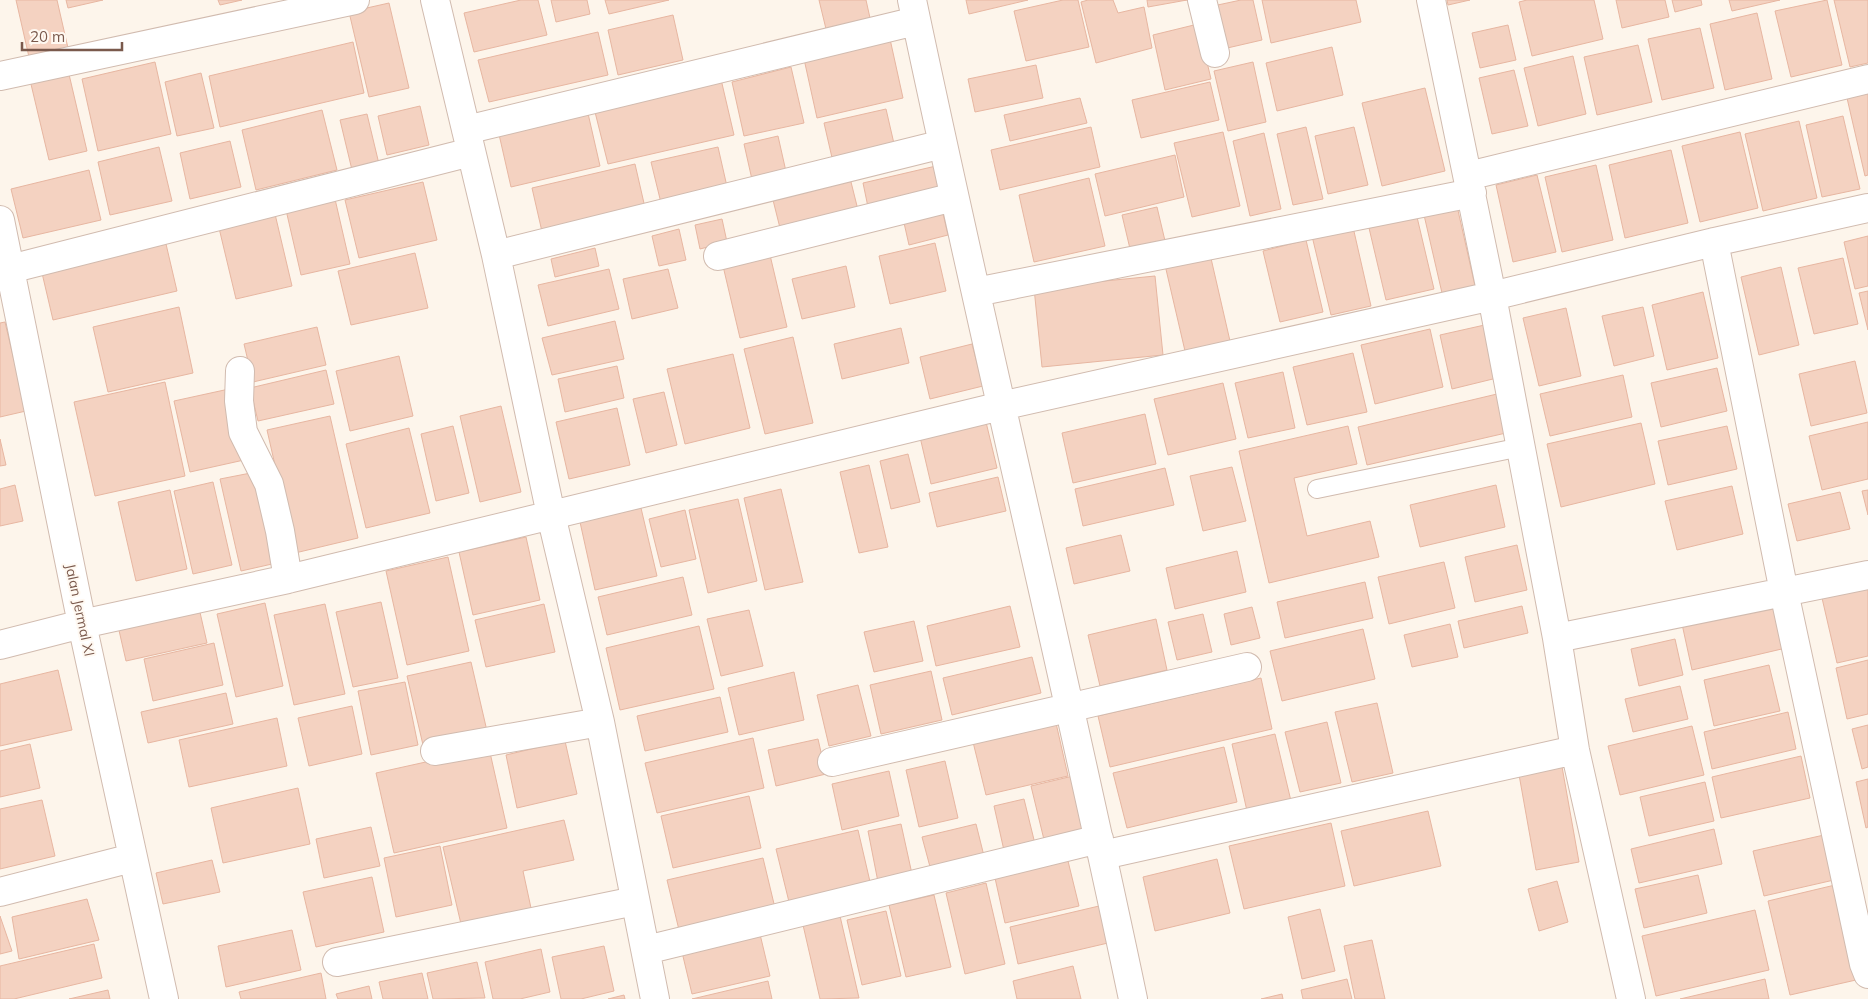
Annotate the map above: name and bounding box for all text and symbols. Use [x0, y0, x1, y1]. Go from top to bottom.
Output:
scale bar [22, 20, 122, 52]
text: 20 m [30, 27, 65, 46]
street label: Jalan Jermal XI [61, 562, 99, 658]

